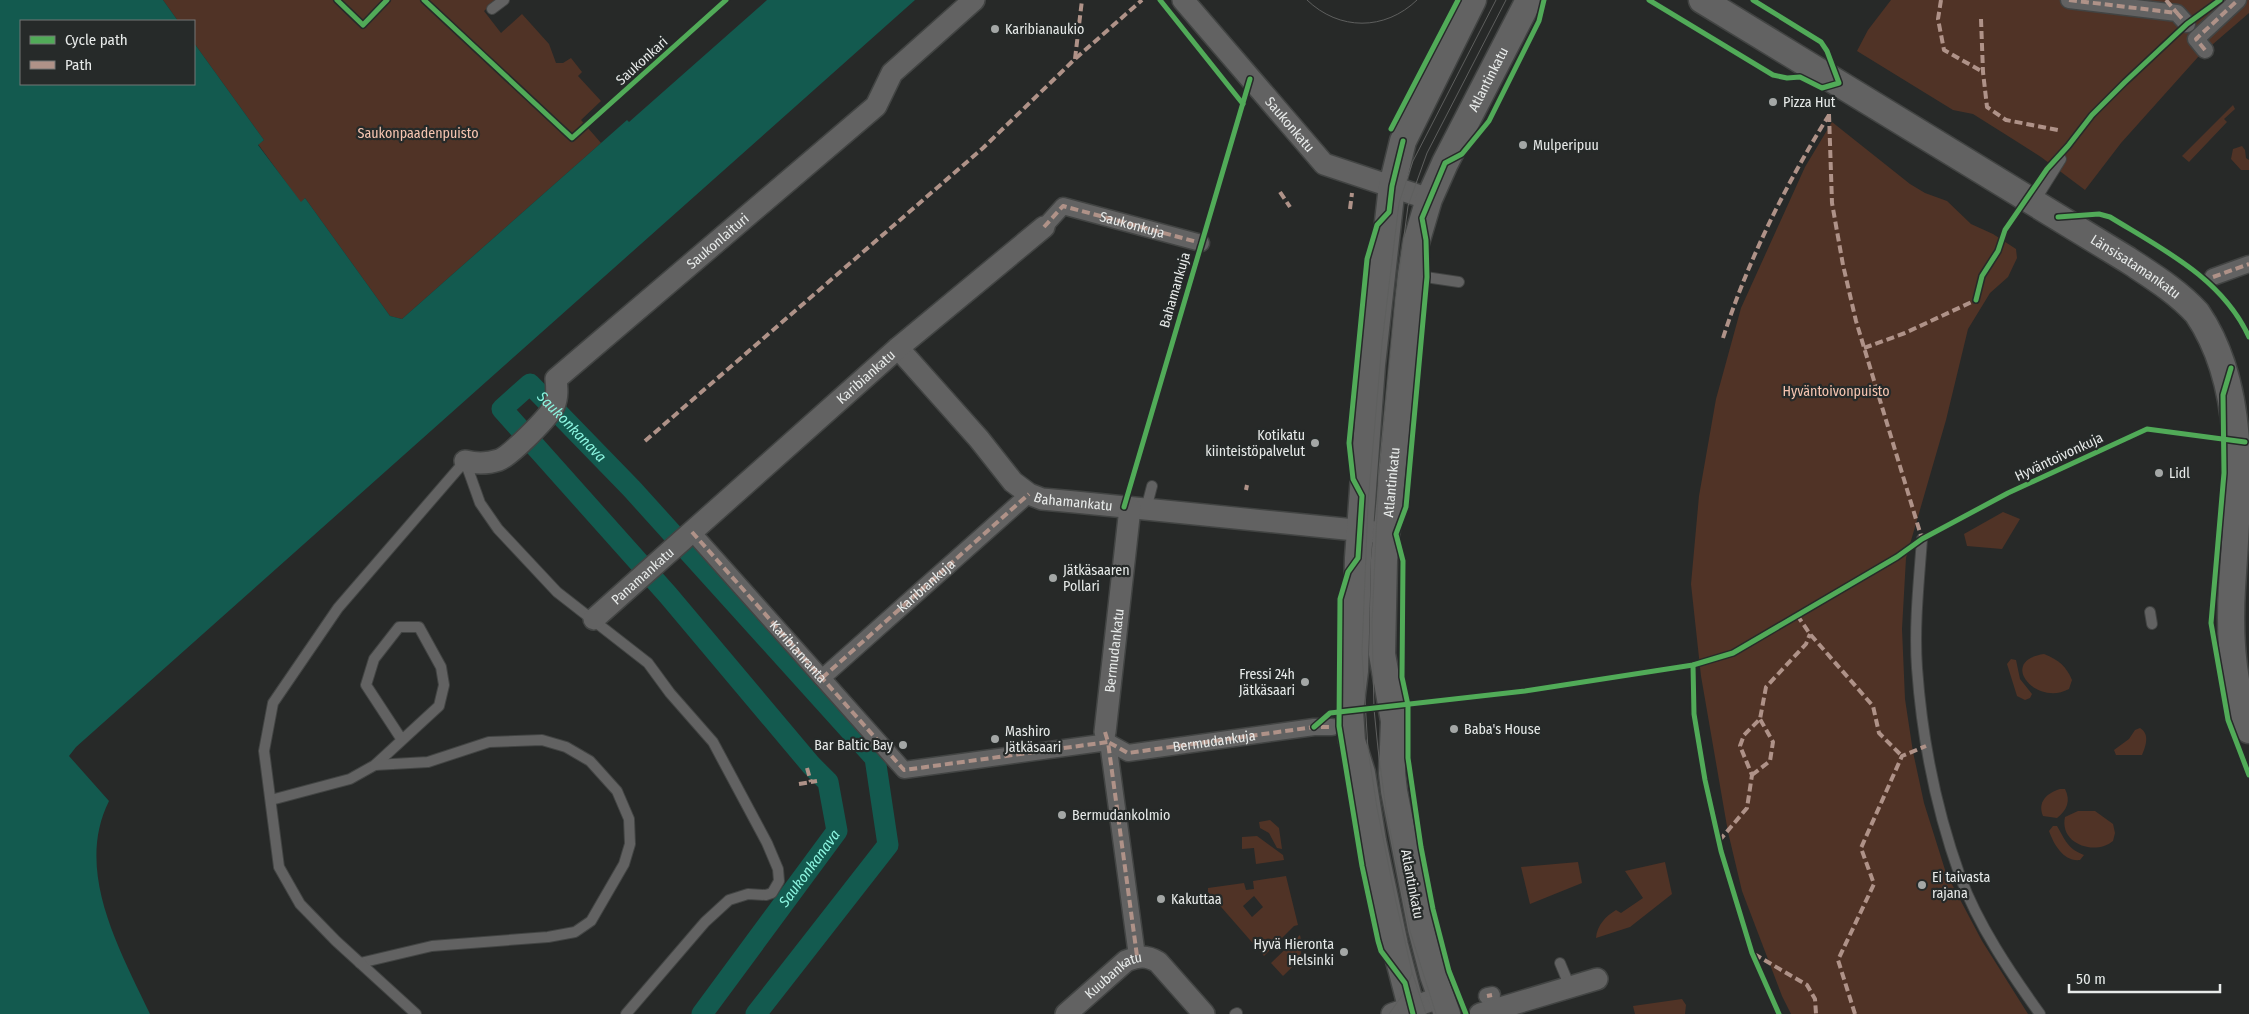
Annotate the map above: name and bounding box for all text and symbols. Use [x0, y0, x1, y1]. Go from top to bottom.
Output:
legend [20, 20, 195, 85]
place label: Karibianaukio [1005, 21, 1084, 38]
marker: Karibianaukio [989, 23, 1001, 35]
text: Cycle path [65, 31, 128, 49]
street label: Saukonkari [613, 33, 671, 89]
street label: Atlantinkatu [1464, 44, 1512, 114]
text: Path [65, 56, 92, 74]
street label: Saukonkatu [1261, 93, 1318, 155]
place label: Pizza Hut [1783, 94, 1836, 111]
marker: Pizza Hut [1767, 96, 1779, 108]
park label: Saukonpaadenpuisto [357, 125, 479, 142]
place label: Mulperipuu [1533, 137, 1599, 154]
marker: Mulperipuu [1517, 139, 1529, 151]
street label: Saukonkuja [1098, 208, 1167, 241]
street label: Saukonlaituri [683, 210, 752, 272]
street label: Länsisatamankatu [2088, 231, 2184, 302]
street label: Bahamankuja [1156, 250, 1194, 330]
street label: Karibiankatu [833, 346, 899, 407]
park label: Hyväntoivonpuisto [1782, 383, 1890, 400]
water label: Saukonkanava [533, 387, 610, 466]
place label: Kotikatu kiinteistöpalvelut [1205, 427, 1305, 460]
street label: Hyväntoivonkuja [2012, 429, 2106, 485]
marker: Kotikatu kiinteistöpalvelut [1309, 437, 1321, 449]
street label: Atlantinkatu [1380, 446, 1403, 518]
place label: Lidl [2169, 465, 2190, 482]
marker: Lidl [2153, 467, 2165, 479]
street label: Bahamankatu [1031, 488, 1113, 514]
street label: Panamankatu [608, 543, 677, 608]
street label: Karibiankuja [893, 555, 959, 616]
place label: Jätkäsaaren Pollari [1063, 562, 1130, 595]
marker: Jätkäsaaren Pollari [1047, 572, 1059, 584]
street label: Bermudankatu [1101, 608, 1127, 693]
street label: Karibianranta [766, 617, 831, 686]
place label: Fressi 24h Jätkäsaari [1239, 666, 1295, 699]
marker: Fressi 24h Jätkäsaari [1299, 676, 1311, 688]
place label: Baba's House [1464, 721, 1541, 738]
place label: Mashiro Jätkäsaari [1005, 723, 1061, 756]
marker: Baba's House [1448, 723, 1460, 735]
street label: Bermudankuja [1172, 727, 1257, 755]
marker: Mashiro Jätkäsaari [989, 733, 1001, 745]
place label: Bar Baltic Bay [814, 737, 894, 754]
marker: Bar Baltic Bay [897, 739, 909, 751]
place label: Bermudankolmio [1072, 807, 1170, 824]
marker: Bermudankolmio [1056, 809, 1068, 821]
water label: Saukonkanava [775, 826, 844, 911]
street label: Atlantinkatu [1397, 848, 1427, 920]
place label: Ei taivasta rajana [1932, 869, 1991, 902]
marker: Ei taivasta rajana [1916, 879, 1928, 891]
place label: Kakuttaa [1171, 891, 1222, 908]
marker: Kakuttaa [1155, 893, 1167, 905]
place label: Hyvä Hieronta Helsinki [1254, 936, 1334, 969]
marker: Hyvä Hieronta Helsinki [1338, 946, 1350, 958]
street label: Kuubankatu [1081, 948, 1143, 1002]
scale bar [2069, 962, 2220, 994]
text: 50 m [2076, 970, 2106, 988]

